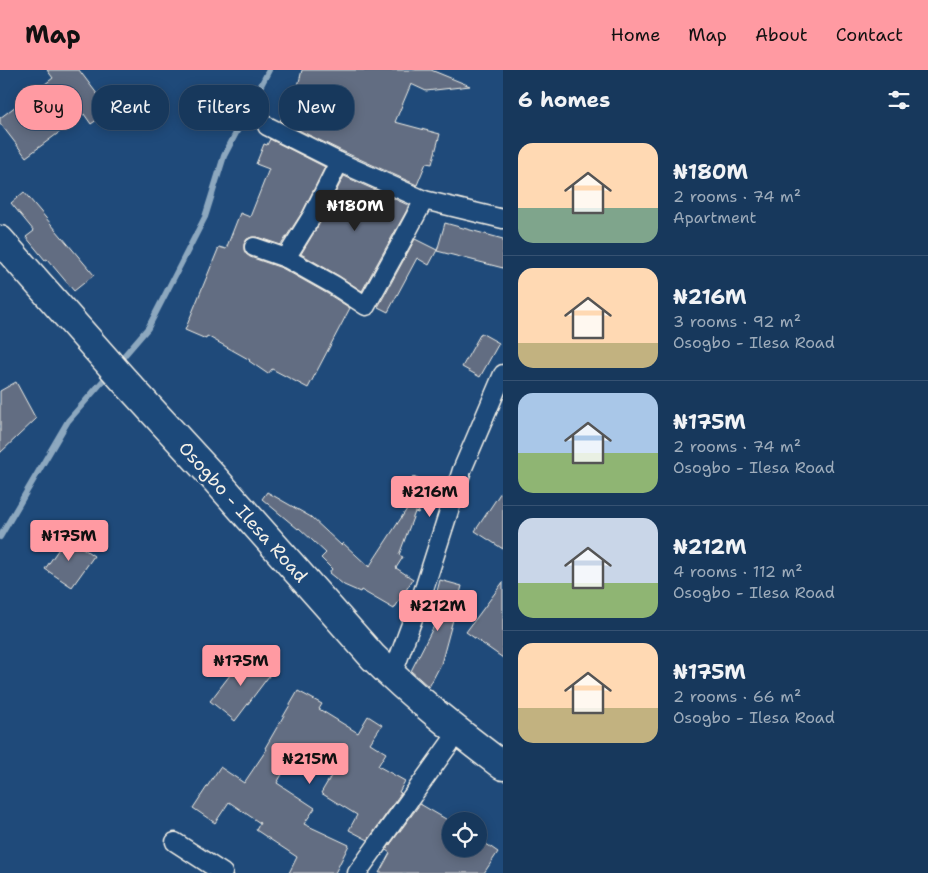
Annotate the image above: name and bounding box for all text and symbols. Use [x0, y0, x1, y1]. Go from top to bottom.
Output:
text: Map [25, 19, 81, 51]
text: Home [611, 23, 660, 47]
text: Map [688, 23, 727, 47]
text: About [755, 23, 808, 47]
text: Contact [836, 23, 903, 47]
chip: Buy [15, 85, 82, 130]
chip: Rent [92, 85, 169, 130]
chip: Filters [179, 85, 269, 130]
chip: New [279, 85, 354, 130]
text: 6 homes [518, 86, 610, 114]
icon: filters [885, 86, 913, 114]
text: ₦180M [673, 158, 748, 186]
icon: home [558, 163, 618, 223]
text: 2 rooms · 74 m² [673, 186, 801, 207]
pin: ₦180M [320, 190, 390, 232]
text: ₦180M [326, 195, 384, 216]
text: Apartment [673, 207, 756, 228]
text: ₦216M [673, 283, 747, 311]
icon: home [558, 288, 618, 348]
text: 3 rooms · 92 m² [673, 311, 801, 332]
text: Osogbo - Ilesa Road [673, 332, 835, 353]
text: ₦175M [673, 408, 746, 436]
icon: home [558, 413, 618, 473]
street label: Osogbo - Ilesa Road [173, 436, 313, 588]
text: 2 rooms · 74 m² [673, 436, 801, 457]
text: Osogbo - Ilesa Road [673, 457, 835, 478]
pin: ₦216M [395, 476, 465, 518]
text: ₦216M [402, 481, 458, 502]
pin: ₦175M [34, 520, 104, 562]
text: ₦175M [41, 525, 97, 546]
text: ₦212M [673, 533, 747, 561]
icon: home [558, 538, 618, 598]
text: 4 rooms · 112 m² [673, 561, 803, 582]
text: Osogbo - Ilesa Road [673, 582, 835, 603]
pin: ₦212M [403, 590, 473, 632]
text: ₦212M [410, 595, 466, 616]
pin: ₦175M [206, 644, 276, 687]
text: ₦175M [213, 650, 269, 671]
text: ₦175M [673, 658, 746, 686]
icon: home [558, 663, 618, 723]
text: 2 rooms · 66 m² [673, 686, 801, 707]
text: Osogbo - Ilesa Road [673, 707, 835, 728]
pin: ₦215M [275, 742, 345, 785]
text: ₦215M [282, 748, 338, 769]
map controls [442, 812, 487, 857]
button: locate [442, 812, 487, 857]

